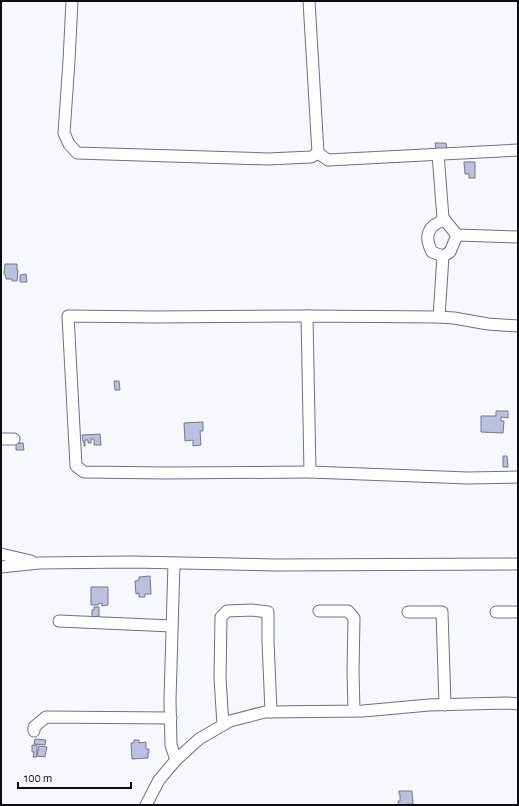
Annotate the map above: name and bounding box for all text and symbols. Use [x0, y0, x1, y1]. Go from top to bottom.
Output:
scale bar [18, 764, 131, 790]
text: 100 m [24, 772, 52, 784]

